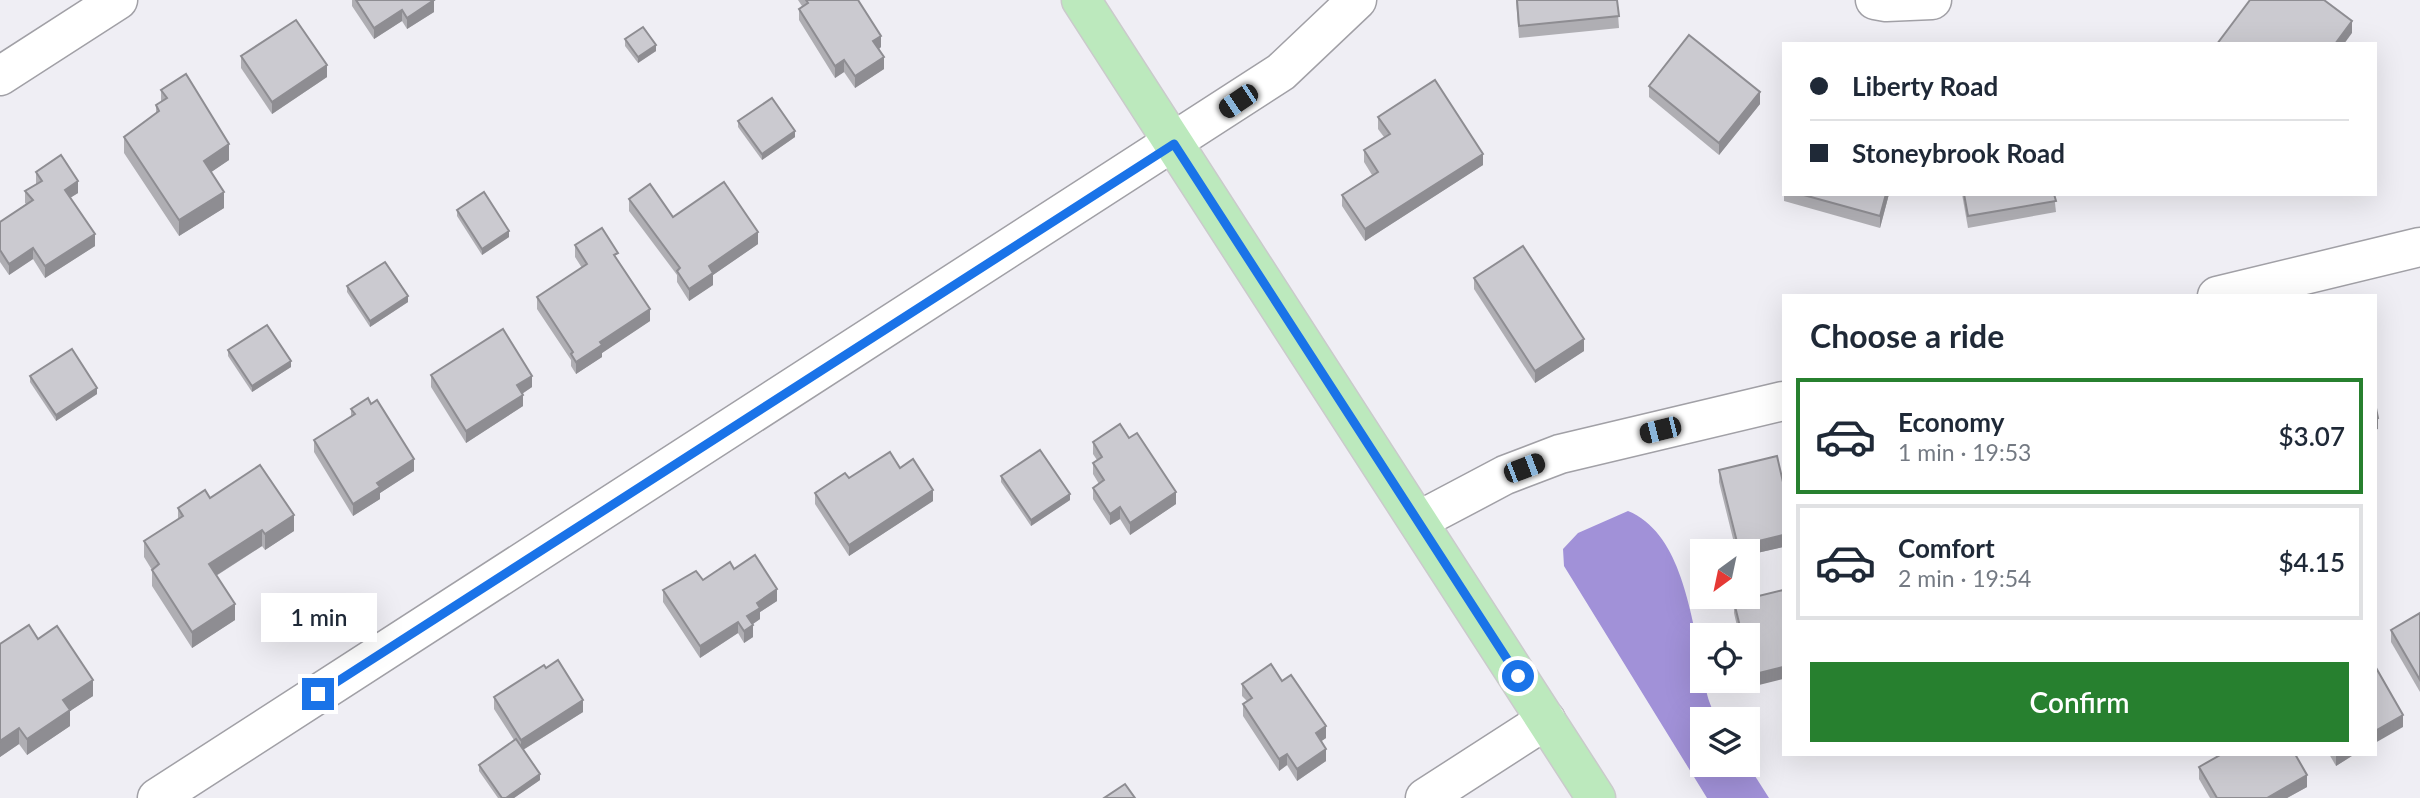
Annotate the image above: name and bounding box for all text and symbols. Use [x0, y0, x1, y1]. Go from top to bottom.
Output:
text: Liberty Road [1852, 70, 1998, 102]
car [1215, 81, 1262, 121]
text: Stoneybrook Road [1852, 137, 2065, 169]
text: Choose a ride [1810, 316, 2004, 355]
icon: car [1814, 405, 1877, 468]
text: Economy [1898, 406, 2004, 438]
car [1638, 415, 1683, 445]
text: $3.07 [2279, 420, 2345, 452]
text: 1 min · 19:53 [1898, 438, 2031, 466]
car [1501, 451, 1548, 485]
icon: car [1814, 531, 1877, 594]
text: Comfort [1898, 532, 1995, 564]
north arrow [1690, 539, 1760, 609]
map controls [1690, 539, 1760, 777]
text: $4.15 [2279, 546, 2345, 578]
text: 2 min · 19:54 [1898, 564, 2031, 592]
callout: 1 min [260, 592, 376, 642]
text: 1 min [291, 603, 347, 631]
button: locate [1690, 623, 1760, 693]
route start [1502, 660, 1534, 692]
button: Confirm [1810, 662, 2349, 742]
route end [302, 678, 334, 710]
button: layers [1690, 707, 1760, 777]

